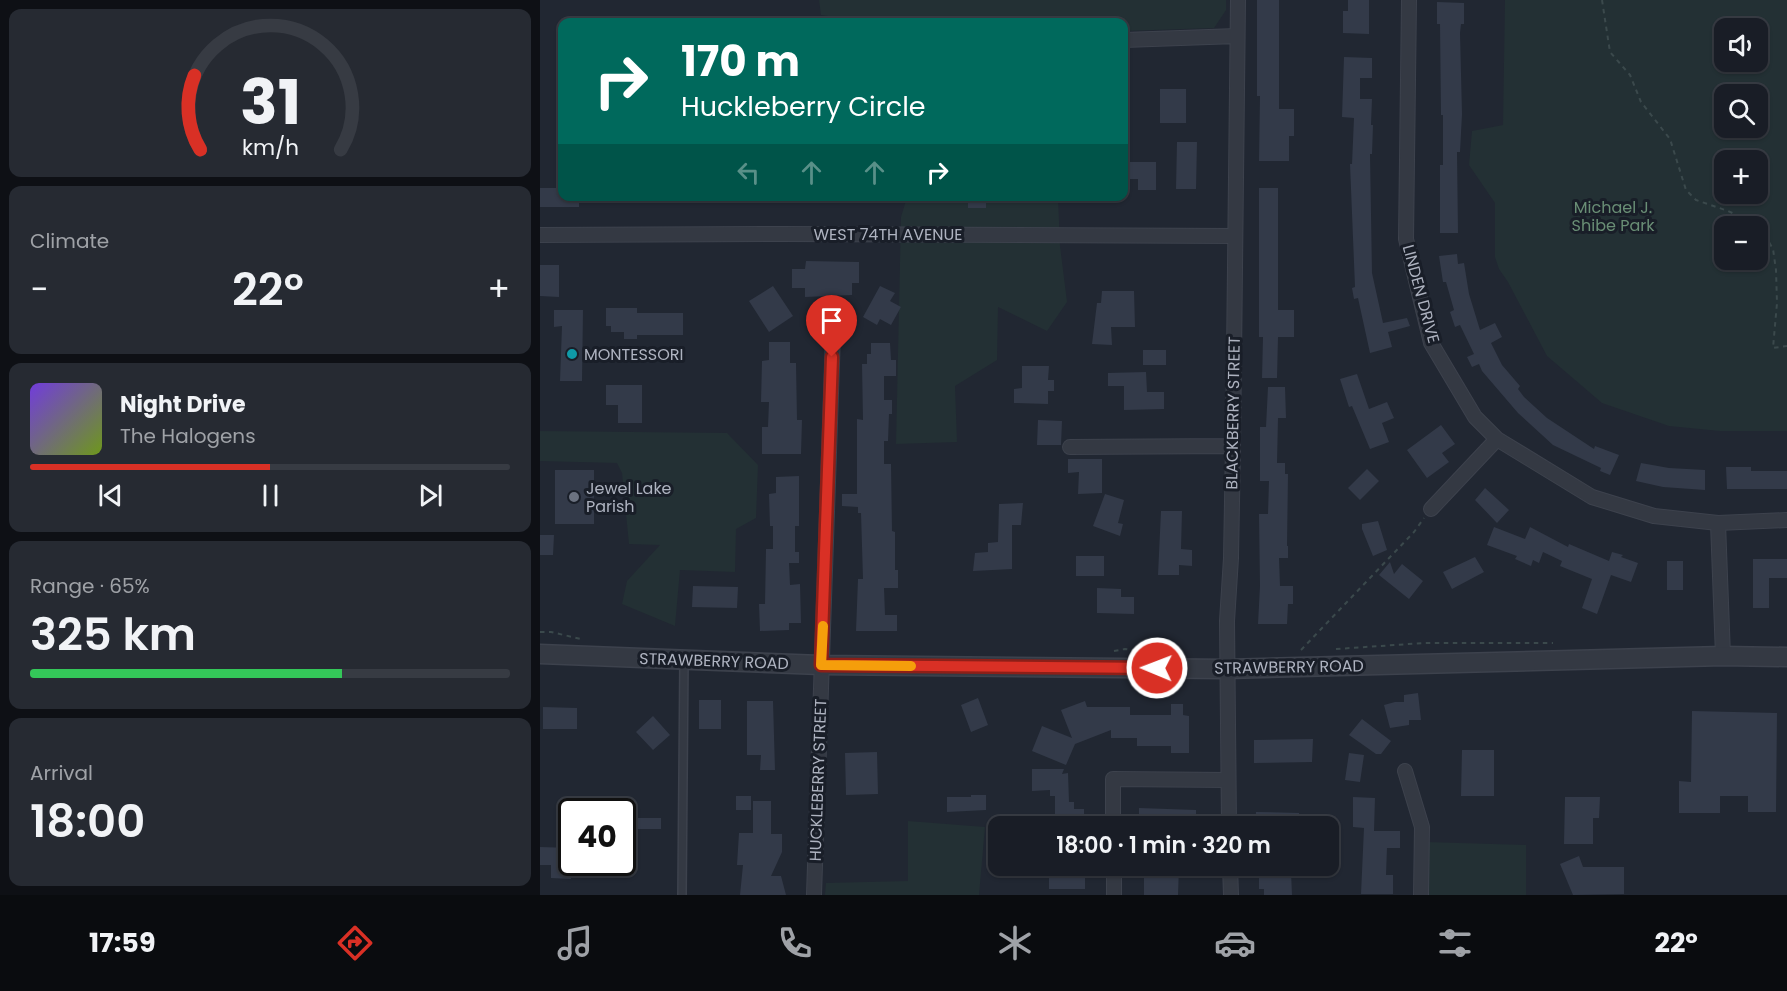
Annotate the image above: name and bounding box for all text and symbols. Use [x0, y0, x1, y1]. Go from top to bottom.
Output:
map controls [1714, 18, 1768, 270]
button: sound [1714, 18, 1768, 72]
text: 170 m [681, 32, 800, 91]
icon: right [582, 42, 660, 120]
text: 31 [239, 58, 301, 146]
button: search [1714, 84, 1768, 138]
text: Huckleberry Circle [681, 88, 926, 125]
text: km/h [241, 132, 299, 163]
button: + [1714, 150, 1768, 204]
icon: left [732, 156, 765, 189]
icon: ahead [795, 156, 828, 189]
icon: ahead [858, 156, 891, 189]
icon: right [921, 156, 954, 189]
park label: Michael J. Shibe Park [1572, 196, 1655, 237]
button: − [1714, 216, 1768, 270]
street label: WEST 74TH AVENUE [813, 223, 963, 246]
text: Climate [30, 227, 109, 255]
street label: LINDEN DRIVE [1397, 242, 1445, 346]
text: 22° [232, 258, 304, 321]
text: − [30, 266, 48, 313]
text: + [487, 266, 510, 313]
pin [806, 295, 857, 357]
icon: arrive [815, 304, 848, 337]
street label: BLACKBERRY STREET [1220, 336, 1246, 490]
place label: MONTESSORI [584, 343, 684, 366]
marker: MONTESSORI [565, 347, 579, 361]
text: Night Drive [120, 389, 246, 420]
text: The Halogens [120, 422, 256, 450]
place label: Jewel Lake Parish [586, 477, 672, 518]
icon: previous [94, 479, 127, 512]
icon: pause [254, 479, 287, 512]
icon: next [414, 479, 447, 512]
marker: Jewel Lake Parish [567, 490, 581, 504]
text: Range · 65% [30, 572, 150, 600]
text: 325 km [30, 603, 196, 666]
position arrow [1125, 636, 1189, 700]
street label: STRAWBERRY ROAD [639, 647, 789, 675]
street label: STRAWBERRY ROAD [1214, 654, 1364, 680]
street label: HUCKLEBERRY STREET [804, 698, 832, 862]
text: Arrival [30, 759, 93, 787]
text: 18:00 [30, 790, 145, 853]
speed limit sign: 40 [558, 798, 636, 876]
text: 18:00 · 1 min · 320 m [1056, 830, 1271, 861]
icon: directions [334, 922, 376, 964]
icon: music [554, 922, 596, 964]
icon: phone [774, 922, 816, 964]
icon: climate [994, 922, 1036, 964]
icon: car [1214, 922, 1256, 964]
icon: filters [1434, 922, 1476, 964]
text: 17:59 [89, 924, 155, 961]
text: 22° [1654, 924, 1698, 961]

